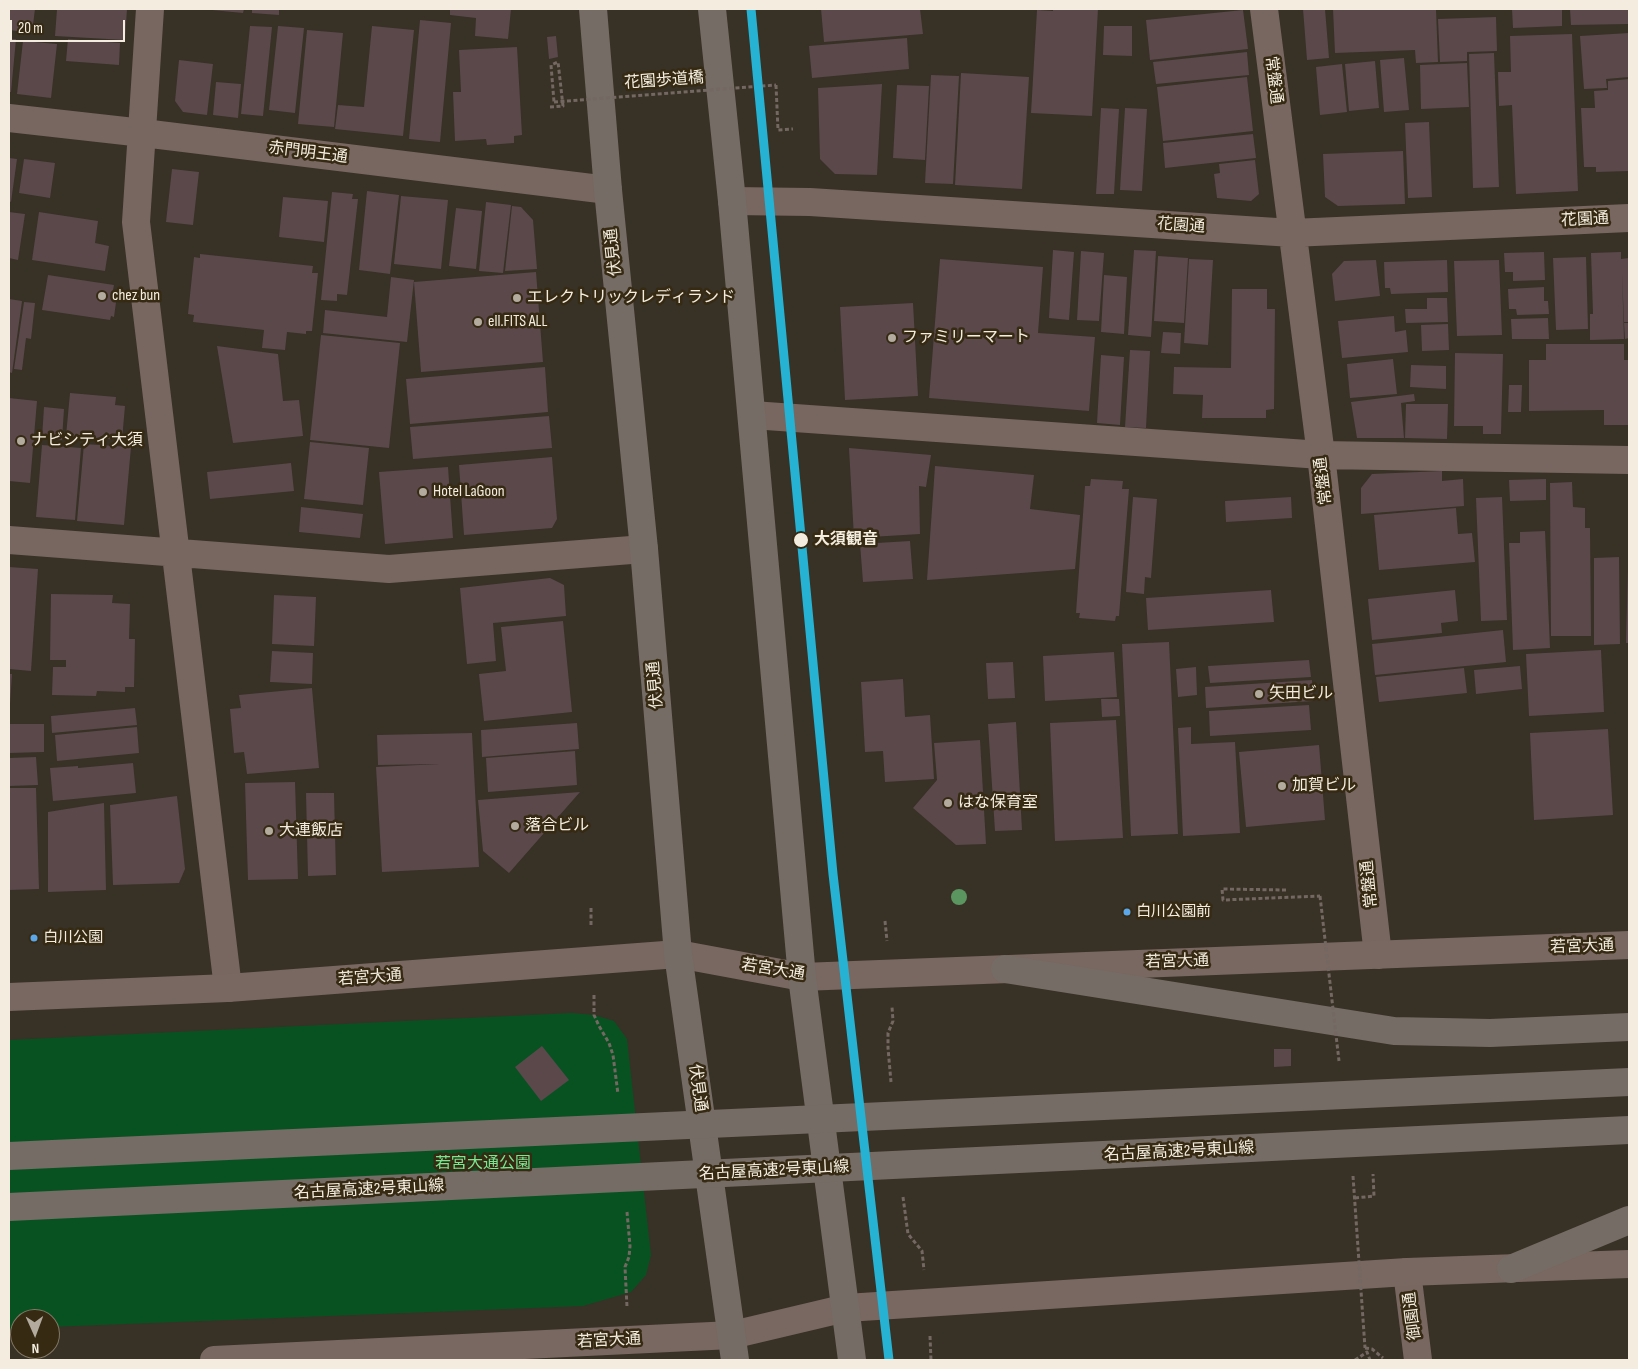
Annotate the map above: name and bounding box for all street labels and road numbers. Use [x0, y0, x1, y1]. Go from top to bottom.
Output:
street label: 常盤通 [1261, 55, 1285, 105]
street label: 花園歩道橋 [623, 69, 705, 93]
street label: 赤門明王通 [267, 139, 349, 167]
street label: 花園通 [1561, 209, 1609, 231]
street label: 花園通 [1156, 215, 1206, 237]
street label: 伏見通 [602, 227, 626, 277]
street label: 常盤通 [1312, 456, 1336, 506]
street label: 伏見通 [644, 660, 668, 710]
street label: 常盤通 [1358, 859, 1382, 909]
street label: 若宮大通 [1550, 936, 1614, 958]
street label: 若宮大通 [1145, 951, 1209, 973]
street label: 若宮大通 [740, 956, 806, 984]
street label: 若宮大通 [337, 966, 403, 990]
street label: 伏見通 [684, 1063, 710, 1113]
street label: 名古屋高速2号東山線 [1103, 1138, 1255, 1166]
street label: 名古屋高速2号東山線 [698, 1157, 850, 1185]
street label: 名古屋高速2号東山線 [293, 1176, 445, 1204]
street label: 御園通 [1401, 1291, 1425, 1341]
street label: 若宮大通 [577, 1330, 641, 1352]

